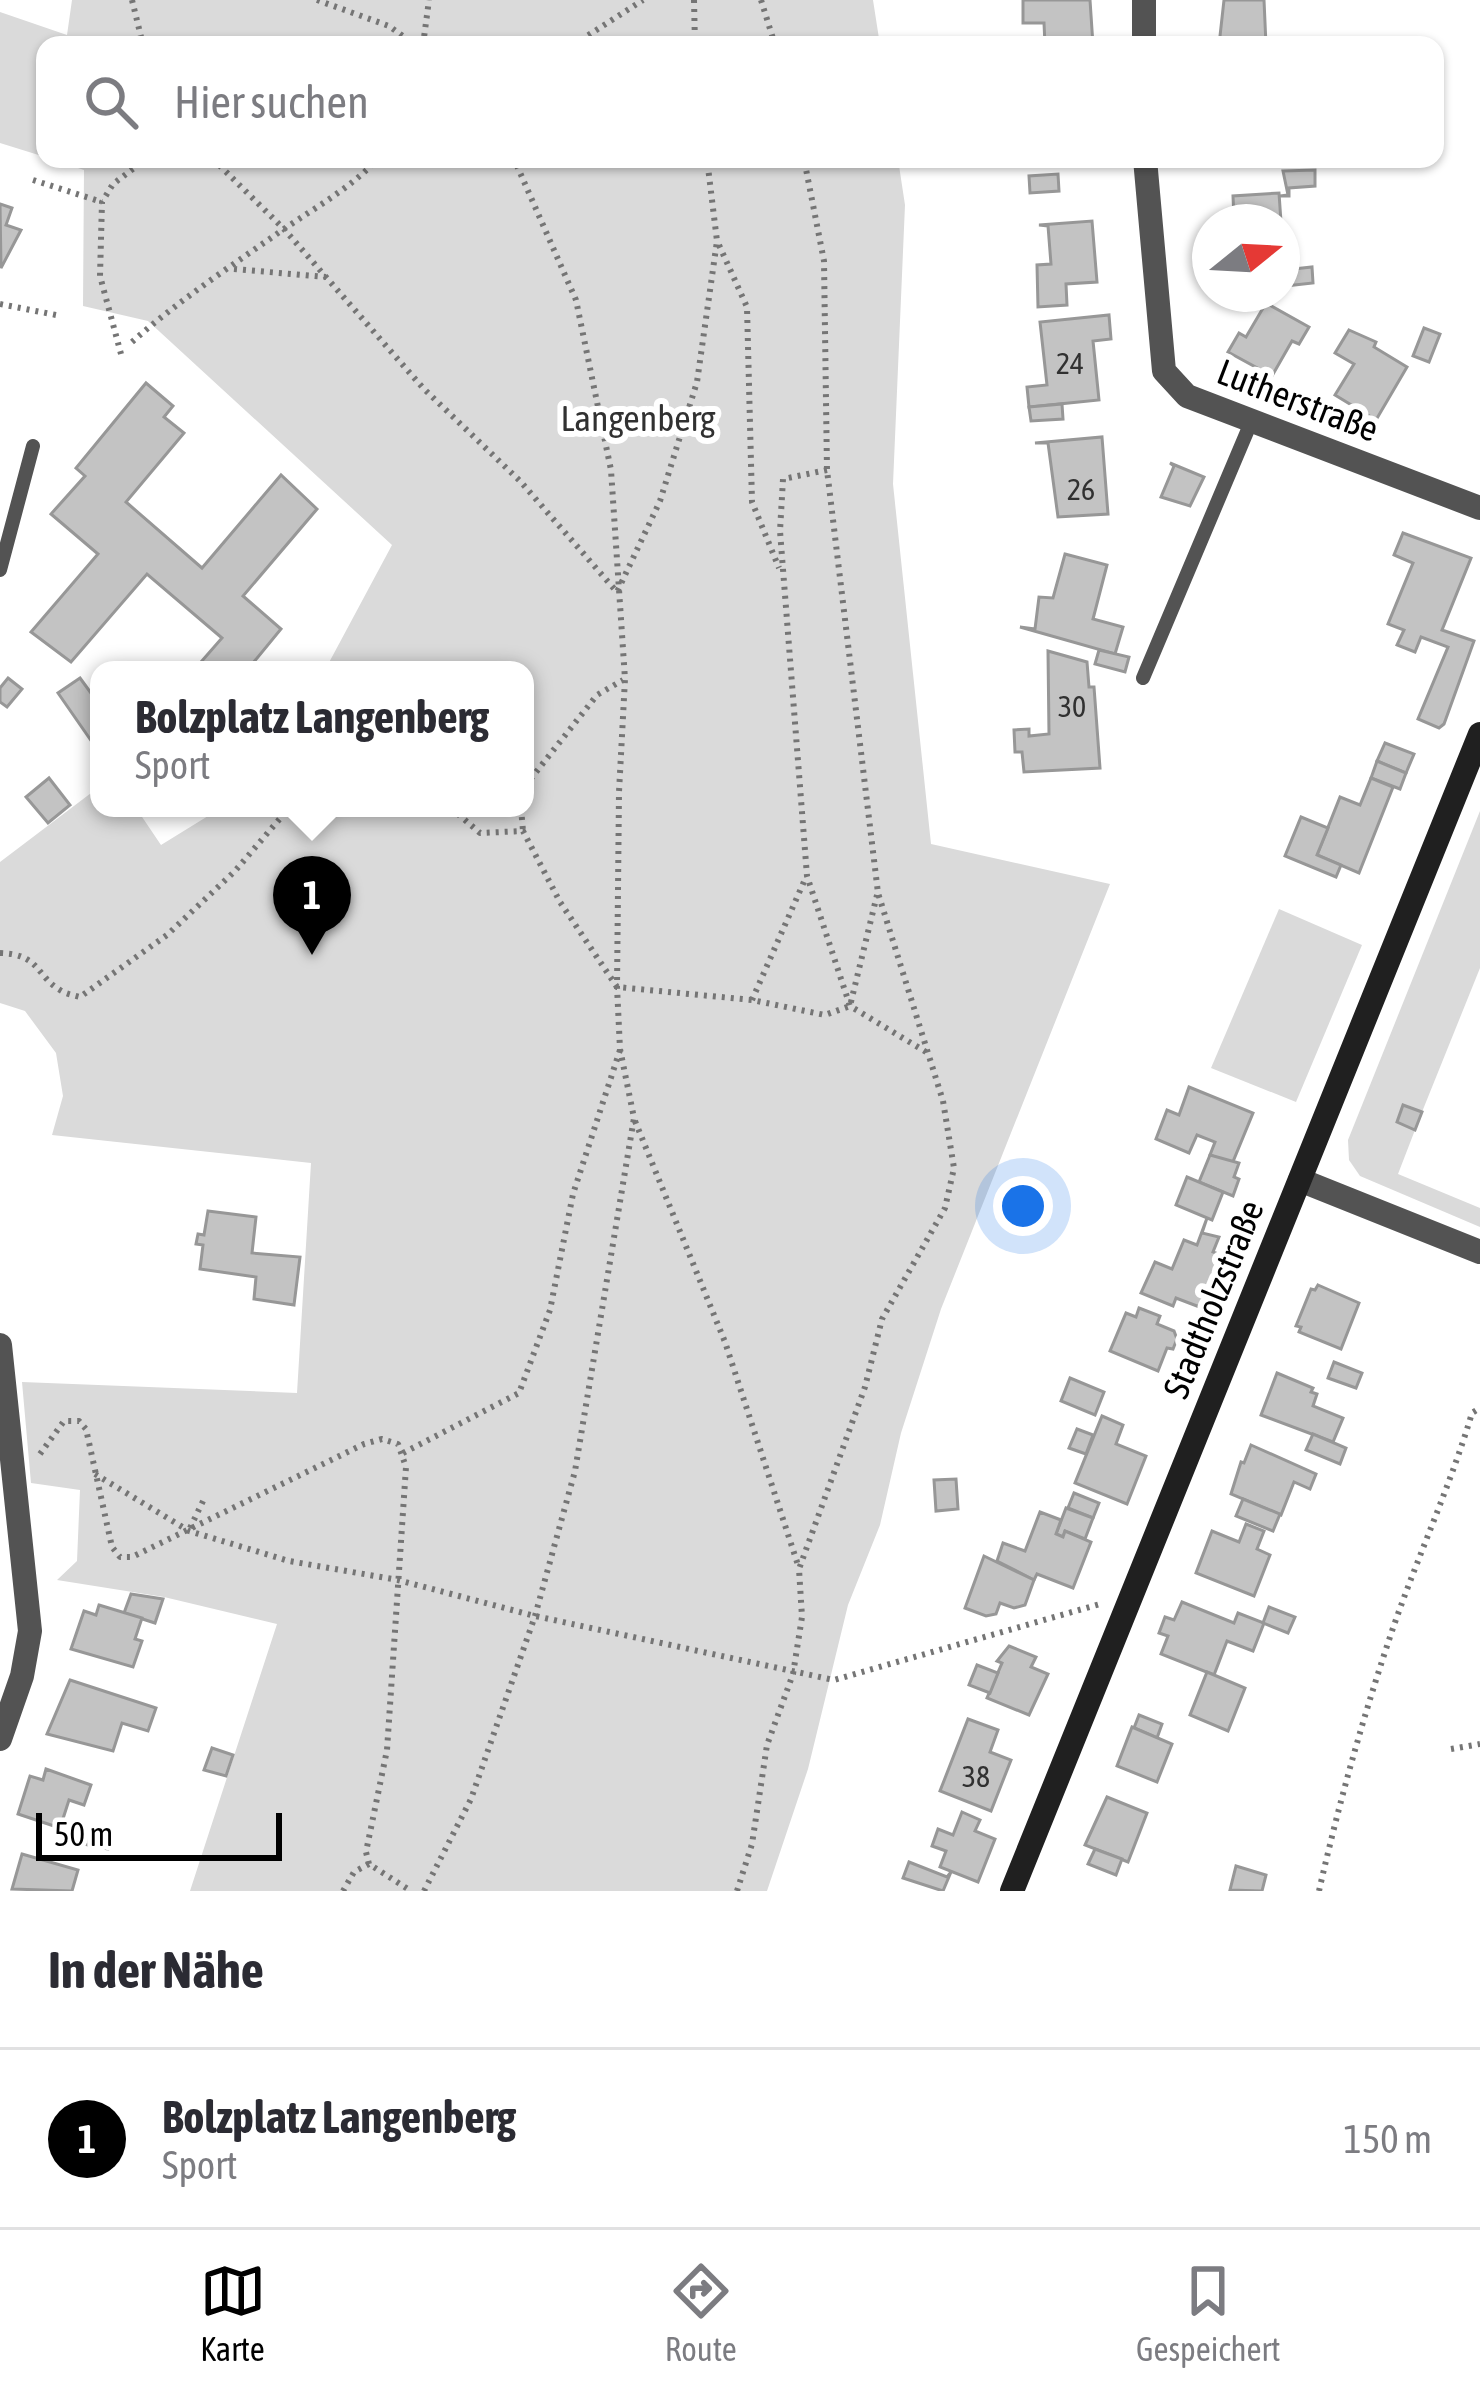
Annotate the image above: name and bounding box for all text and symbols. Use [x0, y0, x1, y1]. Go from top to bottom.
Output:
search box [36, 36, 1444, 168]
icon: search [78, 69, 144, 135]
text: Hier suchen [174, 76, 369, 128]
north arrow [1192, 204, 1300, 312]
house number: 24 [1056, 346, 1084, 380]
street label: Lutherstraße [1212, 350, 1384, 450]
park label: Langenberg [560, 397, 716, 439]
house number: 26 [1067, 472, 1095, 506]
popup [90, 661, 534, 817]
house number: 30 [1058, 689, 1086, 723]
text: Bolzplatz Langenberg [135, 691, 489, 743]
text: Sport [135, 743, 211, 787]
pin: 1 [273, 856, 351, 955]
your location [993, 1176, 1053, 1236]
street label: Stadtholzstraße [1154, 1194, 1272, 1404]
house number: 38 [962, 1759, 990, 1793]
scale bar [36, 1807, 282, 1860]
text: 50 m [54, 1815, 113, 1853]
text: In der Nähe [48, 1940, 264, 1999]
text: Bolzplatz Langenberg [162, 2091, 516, 2143]
text: 1 [78, 2117, 96, 2161]
text: 150 m [1344, 2117, 1432, 2161]
text: Sport [162, 2143, 238, 2187]
tab: Karte [200, 2258, 266, 2368]
tab: Route [665, 2258, 737, 2368]
tab: Gespeichert [1136, 2258, 1280, 2368]

